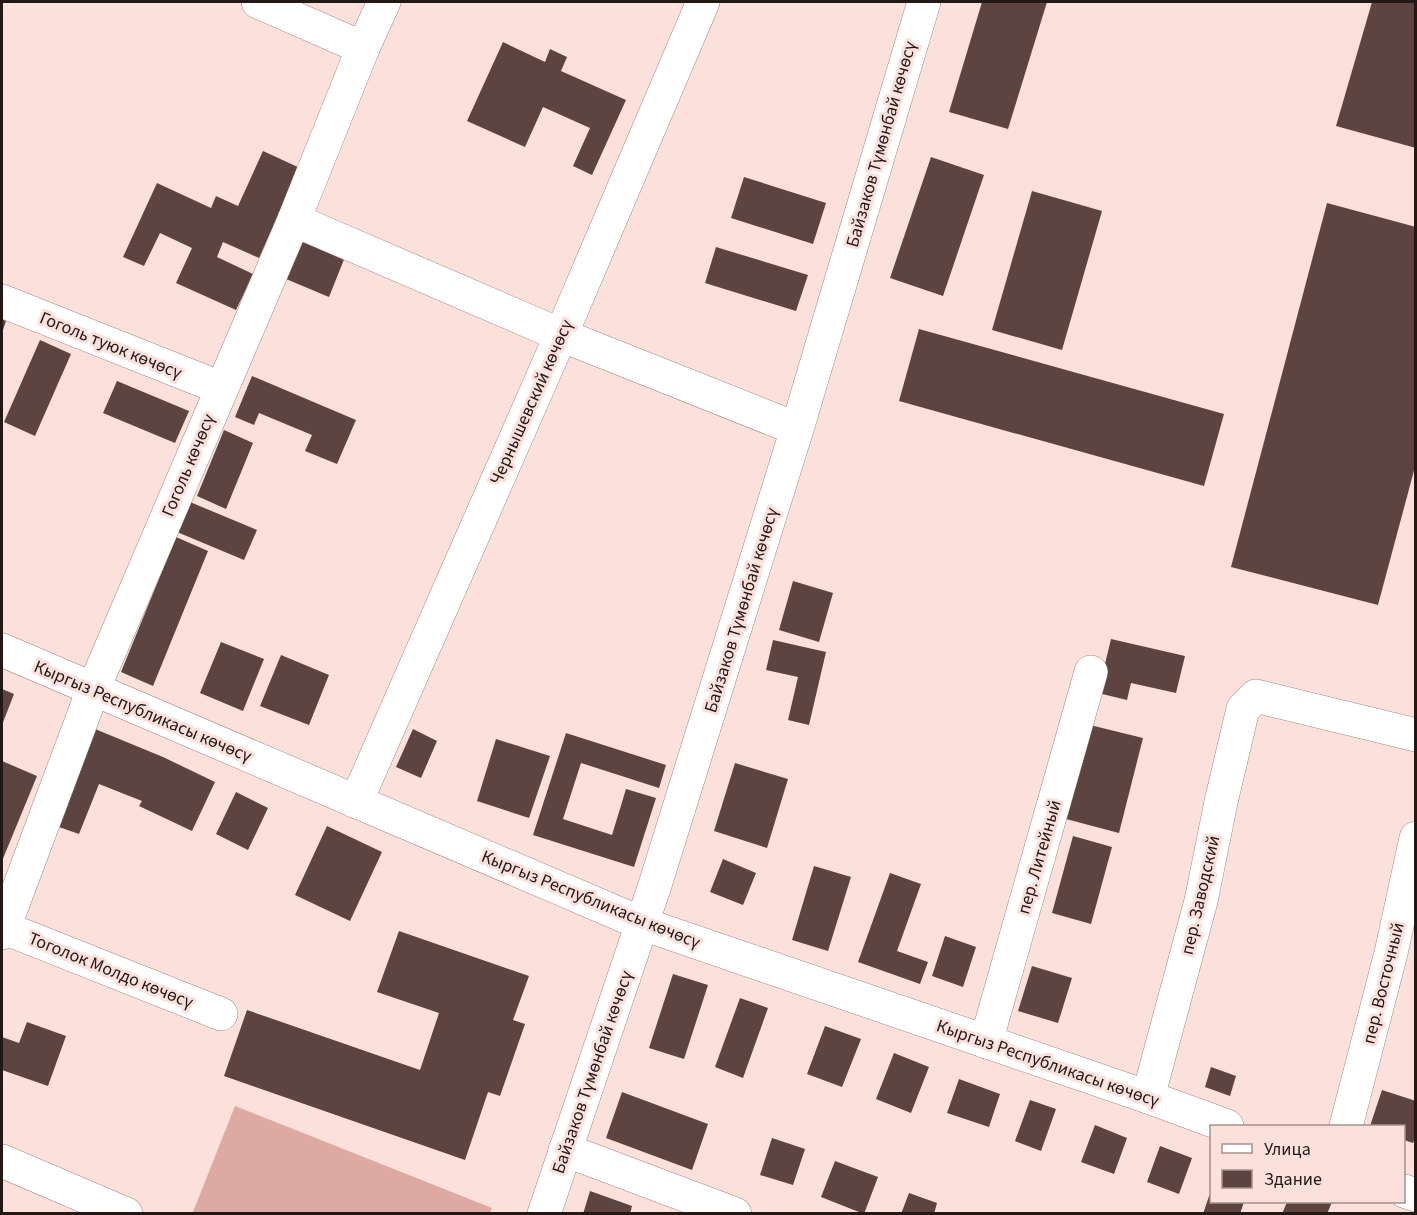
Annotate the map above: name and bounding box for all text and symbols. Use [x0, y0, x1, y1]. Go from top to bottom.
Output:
street label: Байзаков Түмөнбай көчөсү [840, 38, 923, 250]
street label: Гоголь туюк көчөсү [36, 305, 186, 386]
street label: Чернышевский көчөсү [484, 315, 579, 489]
street label: Гоголь көчөсү [156, 409, 222, 520]
street label: Байзаков Түмөнбай көчөсү [698, 504, 785, 716]
street label: Кыргыз Республикасы көчөсү [30, 654, 256, 769]
street label: пер. Литейный [1011, 797, 1068, 917]
street label: пер. Заводский [1175, 833, 1226, 957]
street label: Кыргыз Республикасы көчөсү [478, 844, 705, 955]
street label: пер. Восточный [1356, 920, 1411, 1047]
street label: Тоголок Молдо көчөсү [25, 926, 198, 1015]
street label: Байзаков Түмөнбай көчөсү [546, 967, 639, 1177]
street label: Кыргыз Республикасы көчөсү [933, 1014, 1163, 1114]
legend [1210, 1125, 1405, 1203]
text: Улица [1264, 1137, 1311, 1162]
text: Здание [1264, 1167, 1322, 1192]

